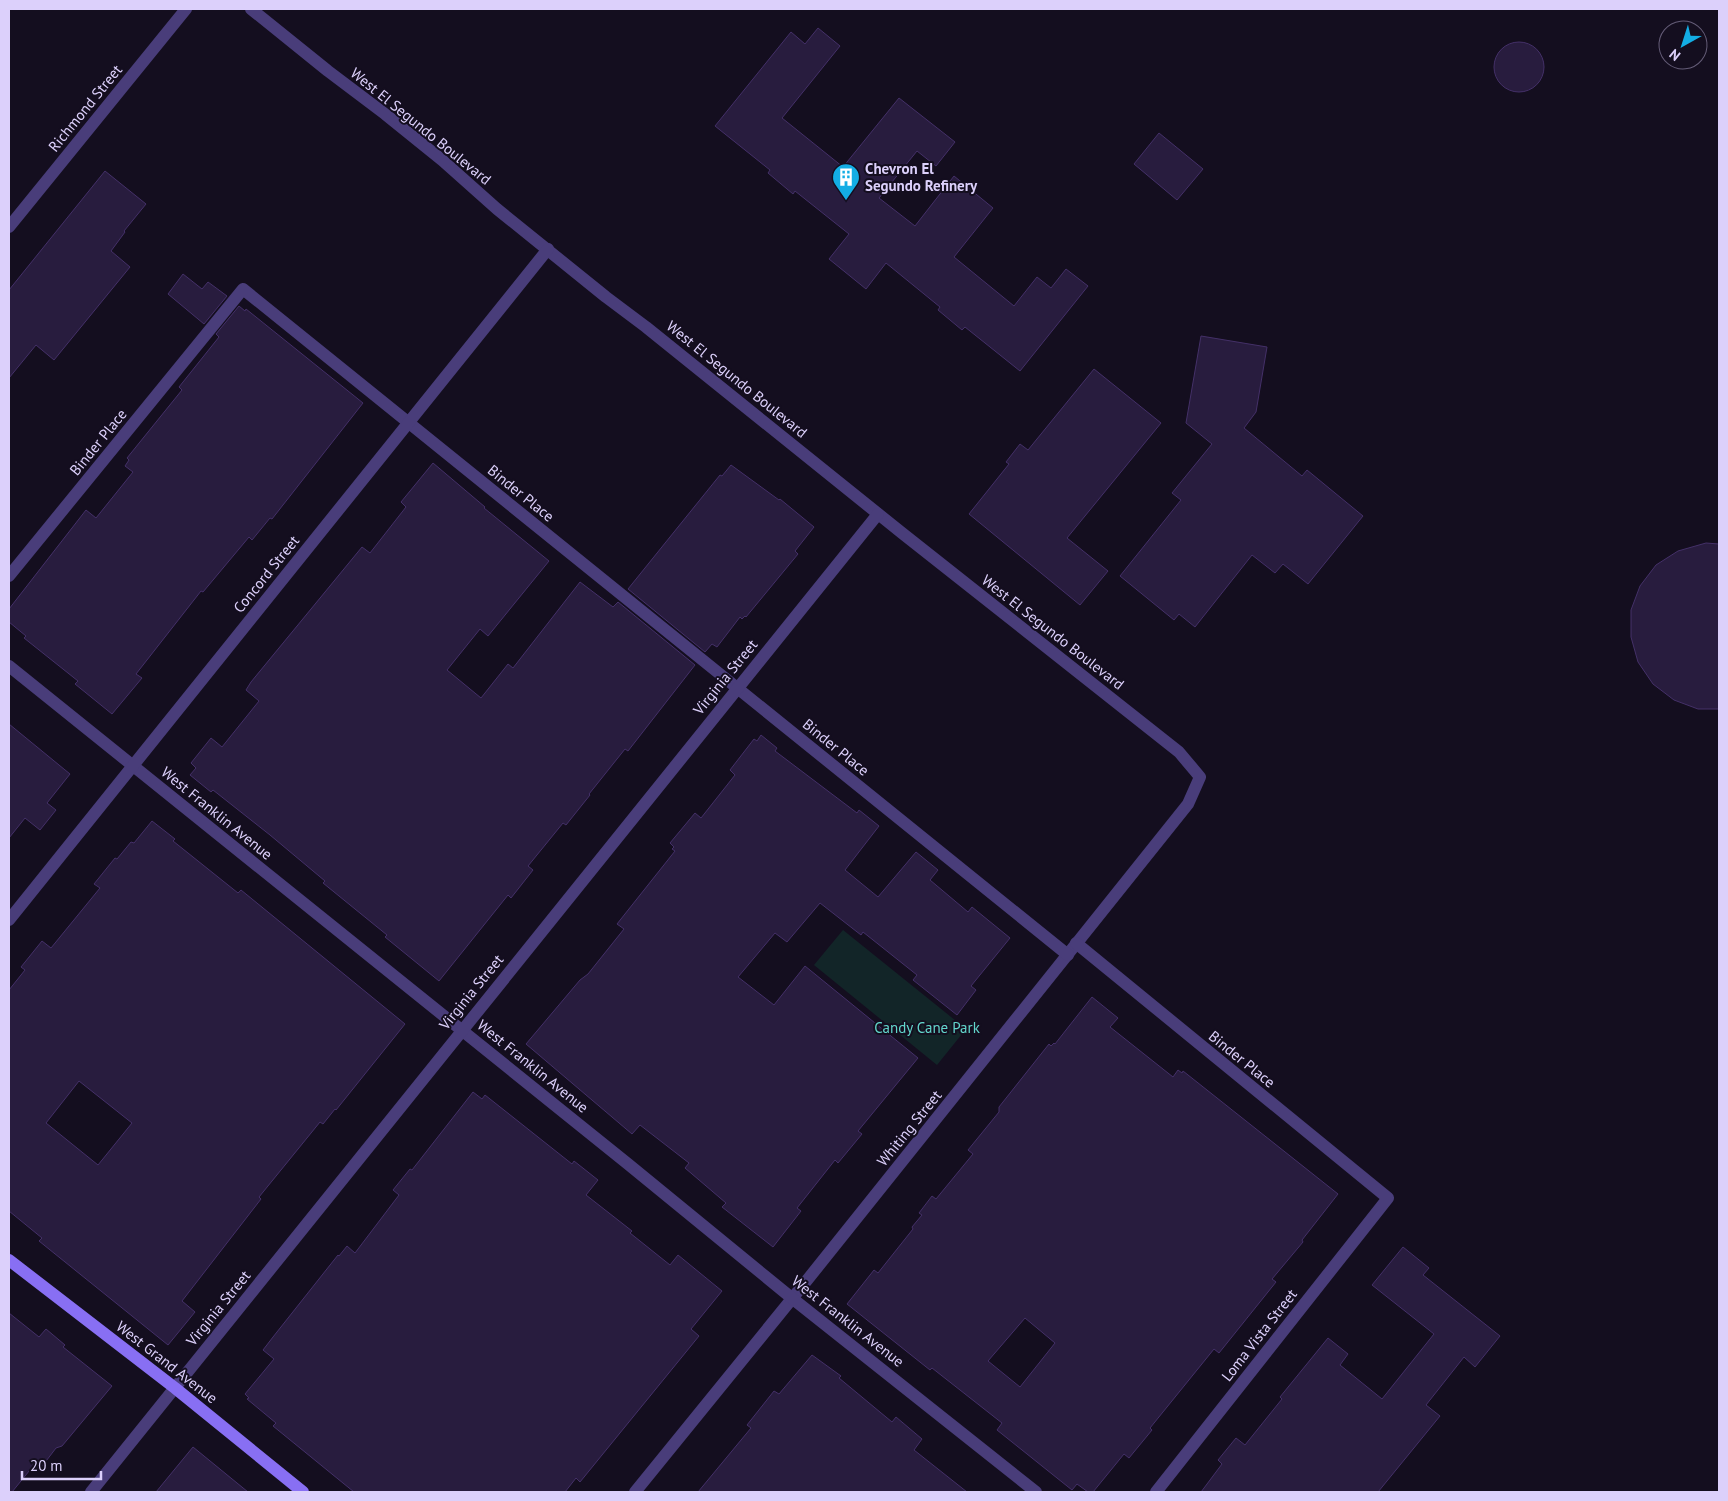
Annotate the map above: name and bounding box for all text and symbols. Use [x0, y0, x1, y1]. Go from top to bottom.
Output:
north arrow [1658, 20, 1708, 70]
text: N [1666, 45, 1684, 65]
street label: Richmond Street [44, 61, 126, 155]
street label: West El Segundo Boulevard [347, 63, 495, 189]
place label: Chevron El Segundo Refinery [865, 159, 978, 195]
building icon: Chevron El Segundo Refinery [831, 162, 861, 201]
street label: West El Segundo Boulevard [663, 316, 811, 442]
street label: Binder Place [65, 405, 131, 479]
street label: Binder Place [484, 460, 558, 526]
street label: Concord Street [229, 531, 303, 617]
street label: West El Segundo Boulevard [978, 570, 1128, 694]
street label: Virginia Street [688, 635, 761, 719]
street label: Binder Place [799, 714, 873, 780]
street label: West Franklin Avenue [158, 762, 276, 864]
street label: Virginia Street [434, 950, 507, 1034]
street label: West Franklin Avenue [474, 1015, 592, 1117]
park label: Candy Cane Park [874, 1018, 981, 1037]
street label: Binder Place [1205, 1026, 1279, 1092]
street label: Whiting Street [873, 1086, 945, 1170]
street label: Virginia Street [181, 1266, 254, 1350]
street label: West Franklin Avenue [788, 1271, 908, 1371]
street label: Loma Vista Street [1217, 1285, 1301, 1385]
street label: West Grand Avenue [113, 1317, 221, 1407]
scale bar [22, 1448, 101, 1480]
text: 20 m [30, 1456, 63, 1475]

